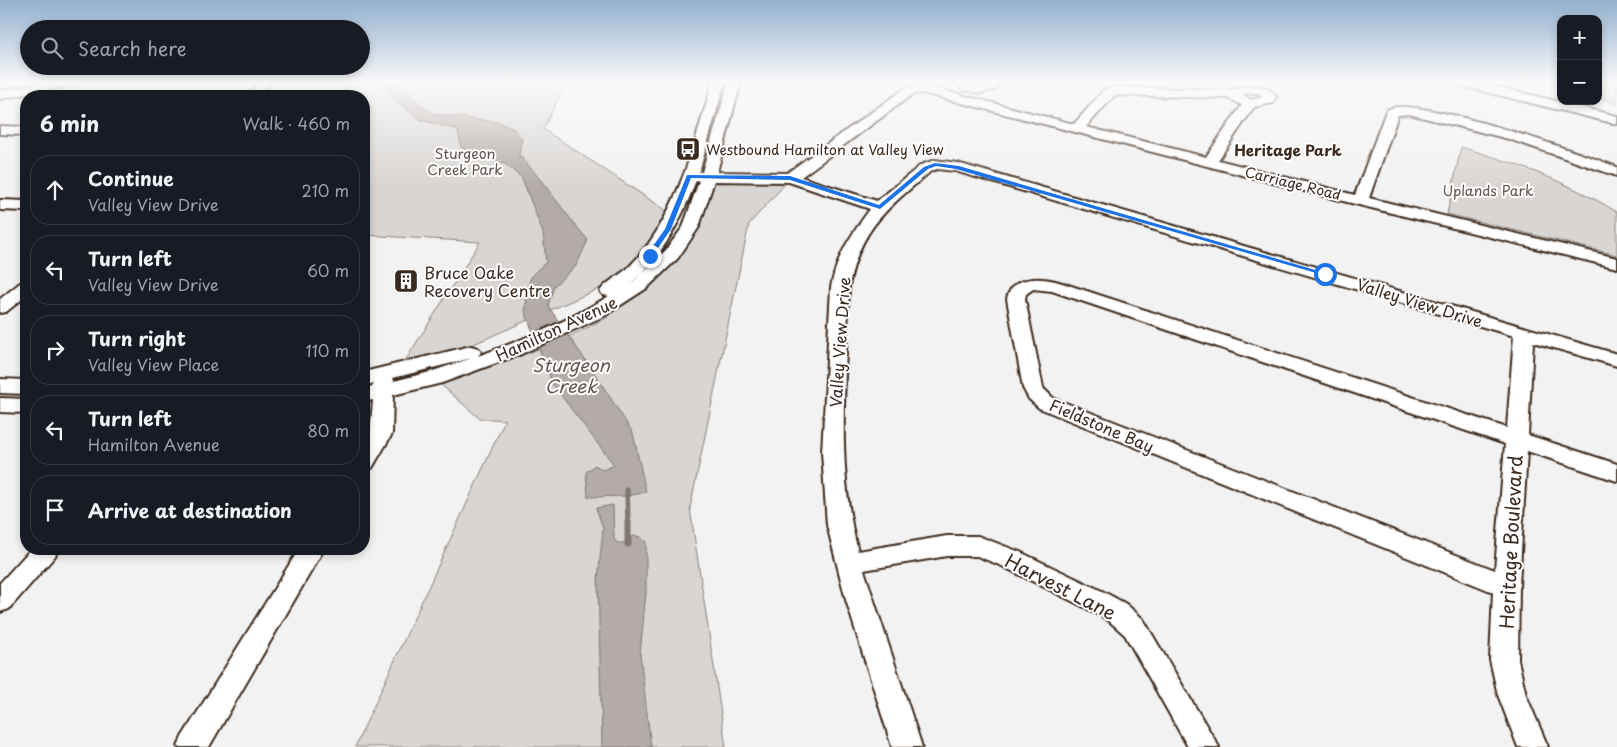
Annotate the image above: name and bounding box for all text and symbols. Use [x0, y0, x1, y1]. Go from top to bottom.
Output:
map controls [1557, 15, 1602, 105]
button: + [1557, 15, 1602, 60]
search box [20, 20, 370, 75]
icon: search [38, 34, 66, 62]
text: Search here [78, 34, 187, 62]
button: − [1557, 60, 1602, 105]
text: 6 min [40, 107, 99, 139]
text: Walk · 460 m [243, 111, 350, 135]
bus stop icon: Westbound Hamilton at Valley View [675, 136, 701, 162]
district label: Heritage Park [1234, 138, 1342, 161]
place label: Westbound Hamilton at Valley View [706, 139, 944, 160]
park label: Sturgeon Creek Park [427, 143, 503, 180]
street label: Carriage Road [1243, 161, 1343, 205]
text: Continue [88, 164, 174, 192]
icon: ahead [41, 176, 69, 204]
text: 210 m [301, 178, 349, 202]
park label: Uplands Park [1443, 180, 1534, 201]
text: Valley View Drive [88, 192, 219, 216]
text: Turn left [88, 244, 172, 272]
route end [639, 245, 662, 268]
icon: left [41, 256, 69, 284]
text: 60 m [307, 258, 349, 282]
place label: Bruce Oake Recovery Centre [424, 260, 551, 302]
route start [1314, 263, 1337, 286]
building icon: Bruce Oake Recovery Centre [393, 268, 419, 294]
street label: Valley View Drive [1354, 271, 1486, 333]
text: Valley View Drive [88, 272, 219, 296]
street label: Valley View Drive [822, 276, 856, 408]
street label: Hamilton Avenue [491, 289, 621, 367]
text: Turn right [88, 324, 186, 352]
icon: right [41, 336, 69, 364]
text: 110 m [306, 338, 349, 362]
water label: Sturgeon Creek [532, 351, 611, 399]
text: Valley View Place [88, 352, 219, 376]
street label: Fieldstone Bay [1046, 392, 1158, 458]
text: Turn left [88, 404, 172, 432]
icon: left [41, 416, 69, 444]
text: 80 m [307, 418, 349, 442]
text: Hamilton Avenue [88, 432, 220, 456]
street label: Heritage Boulevard [1491, 454, 1529, 629]
icon: arrive [41, 496, 69, 524]
text: Arrive at destination [88, 496, 292, 524]
street label: Harvest Lane [1000, 546, 1122, 626]

